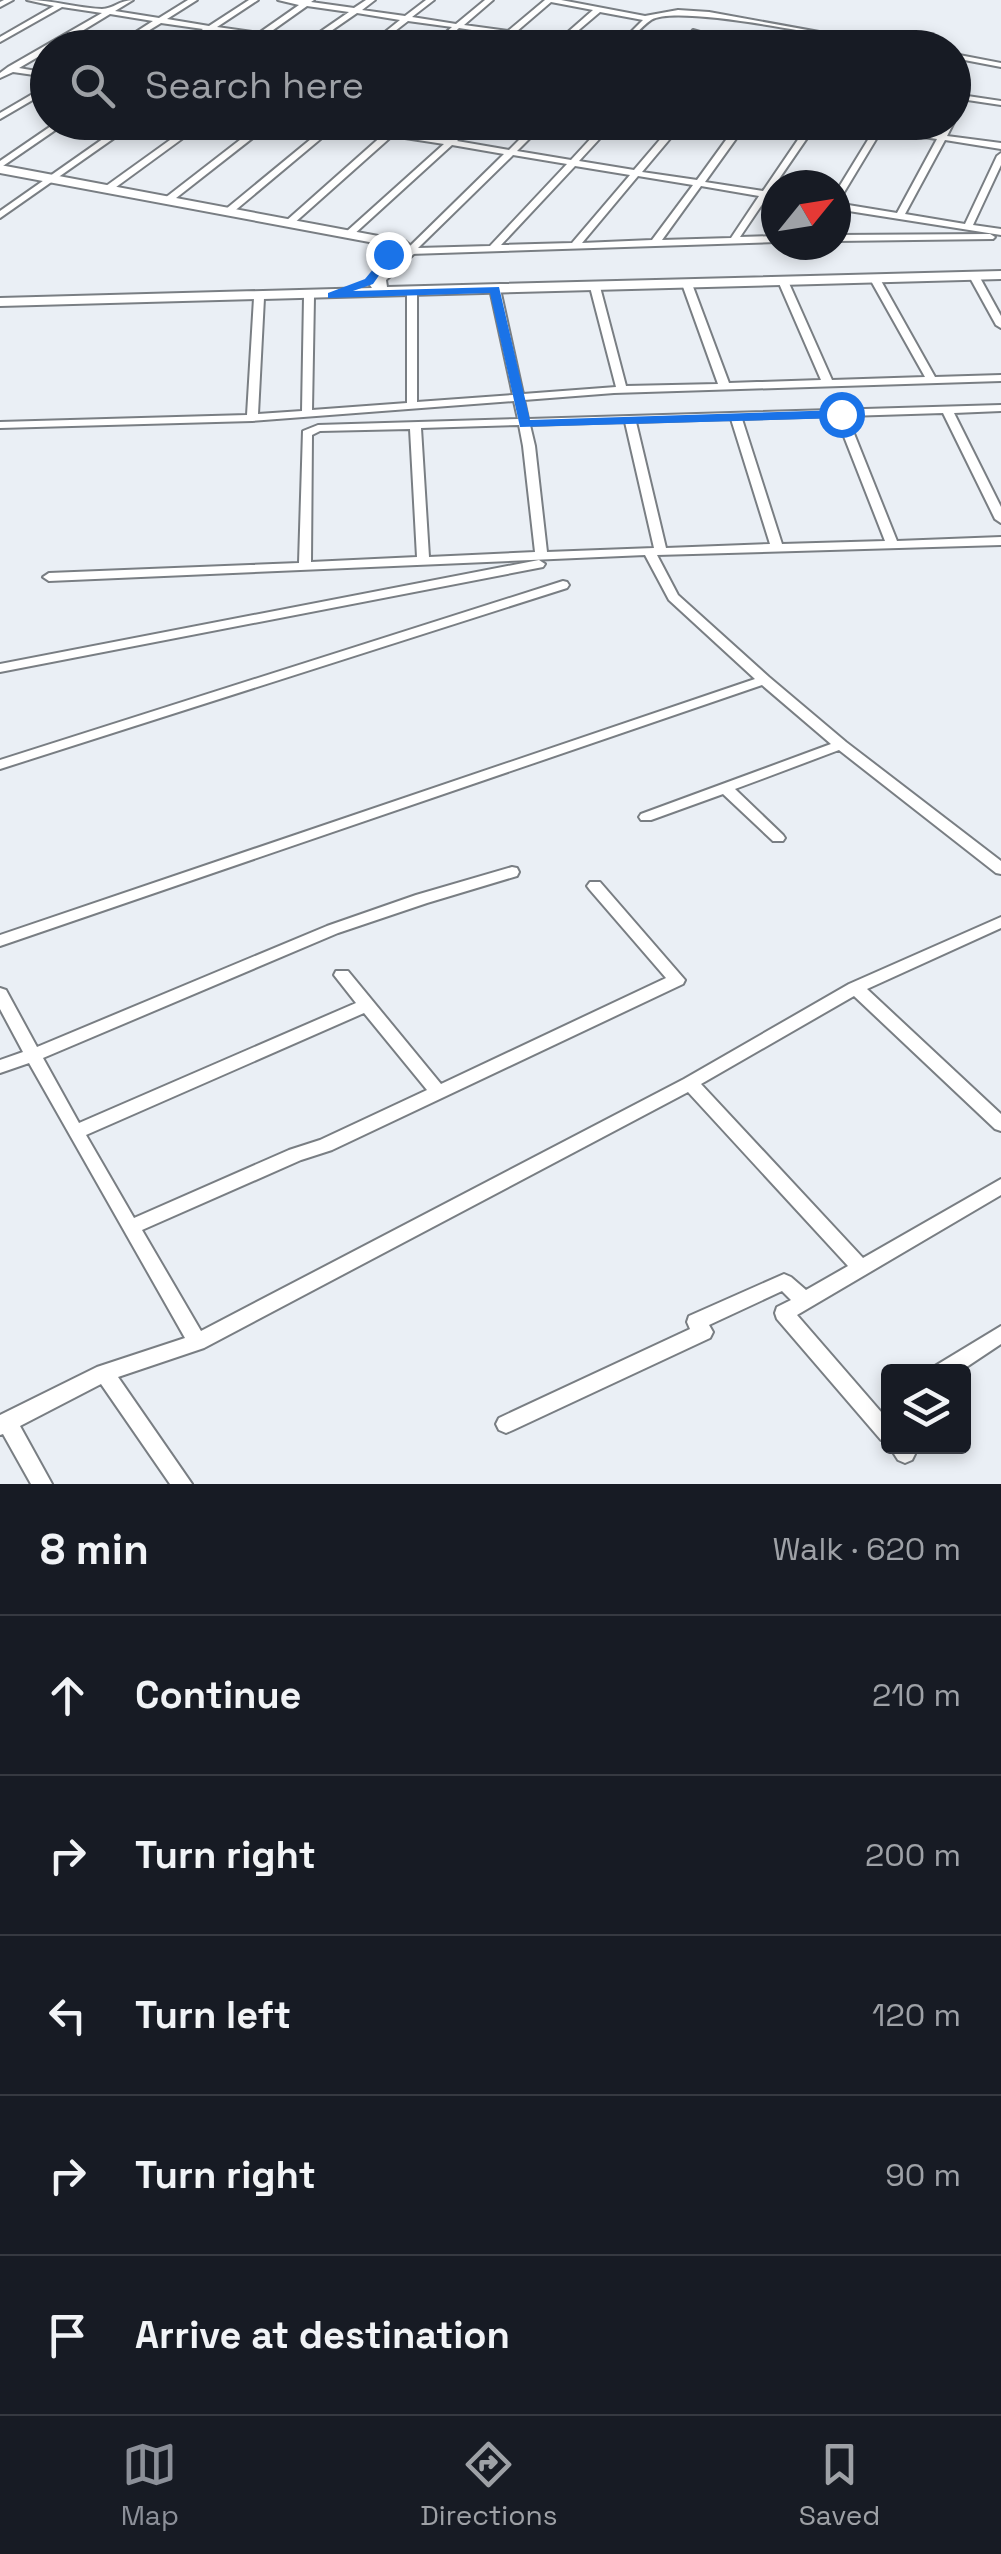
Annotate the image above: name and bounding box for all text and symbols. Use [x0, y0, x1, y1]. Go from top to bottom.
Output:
search box [30, 30, 971, 140]
icon: search [65, 58, 120, 113]
text: Search here [145, 61, 364, 109]
north arrow [761, 170, 851, 260]
route end [366, 232, 412, 278]
route start [819, 392, 865, 438]
map controls [881, 1364, 971, 1454]
button: layers [881, 1364, 971, 1454]
text: 8 min [40, 1523, 149, 1576]
text: Walk · 620 m [772, 1529, 961, 1569]
icon: ahead [40, 1668, 95, 1723]
text: Continue [135, 1671, 301, 1719]
text: 210 m [872, 1675, 961, 1715]
icon: right [40, 1828, 95, 1883]
text: Turn right [135, 1831, 316, 1879]
text: 200 m [865, 1835, 961, 1875]
icon: left [40, 1988, 95, 2043]
text: Turn left [135, 1991, 291, 2039]
text: 120 m [872, 1995, 961, 2035]
icon: right [40, 2148, 95, 2203]
text: Turn right [135, 2151, 316, 2199]
text: 90 m [885, 2155, 961, 2195]
icon: arrive [40, 2308, 95, 2363]
text: Arrive at destination [135, 2311, 510, 2359]
tab: Map [121, 2437, 179, 2533]
tab: Directions [420, 2437, 557, 2533]
tab: Saved [799, 2437, 880, 2533]

